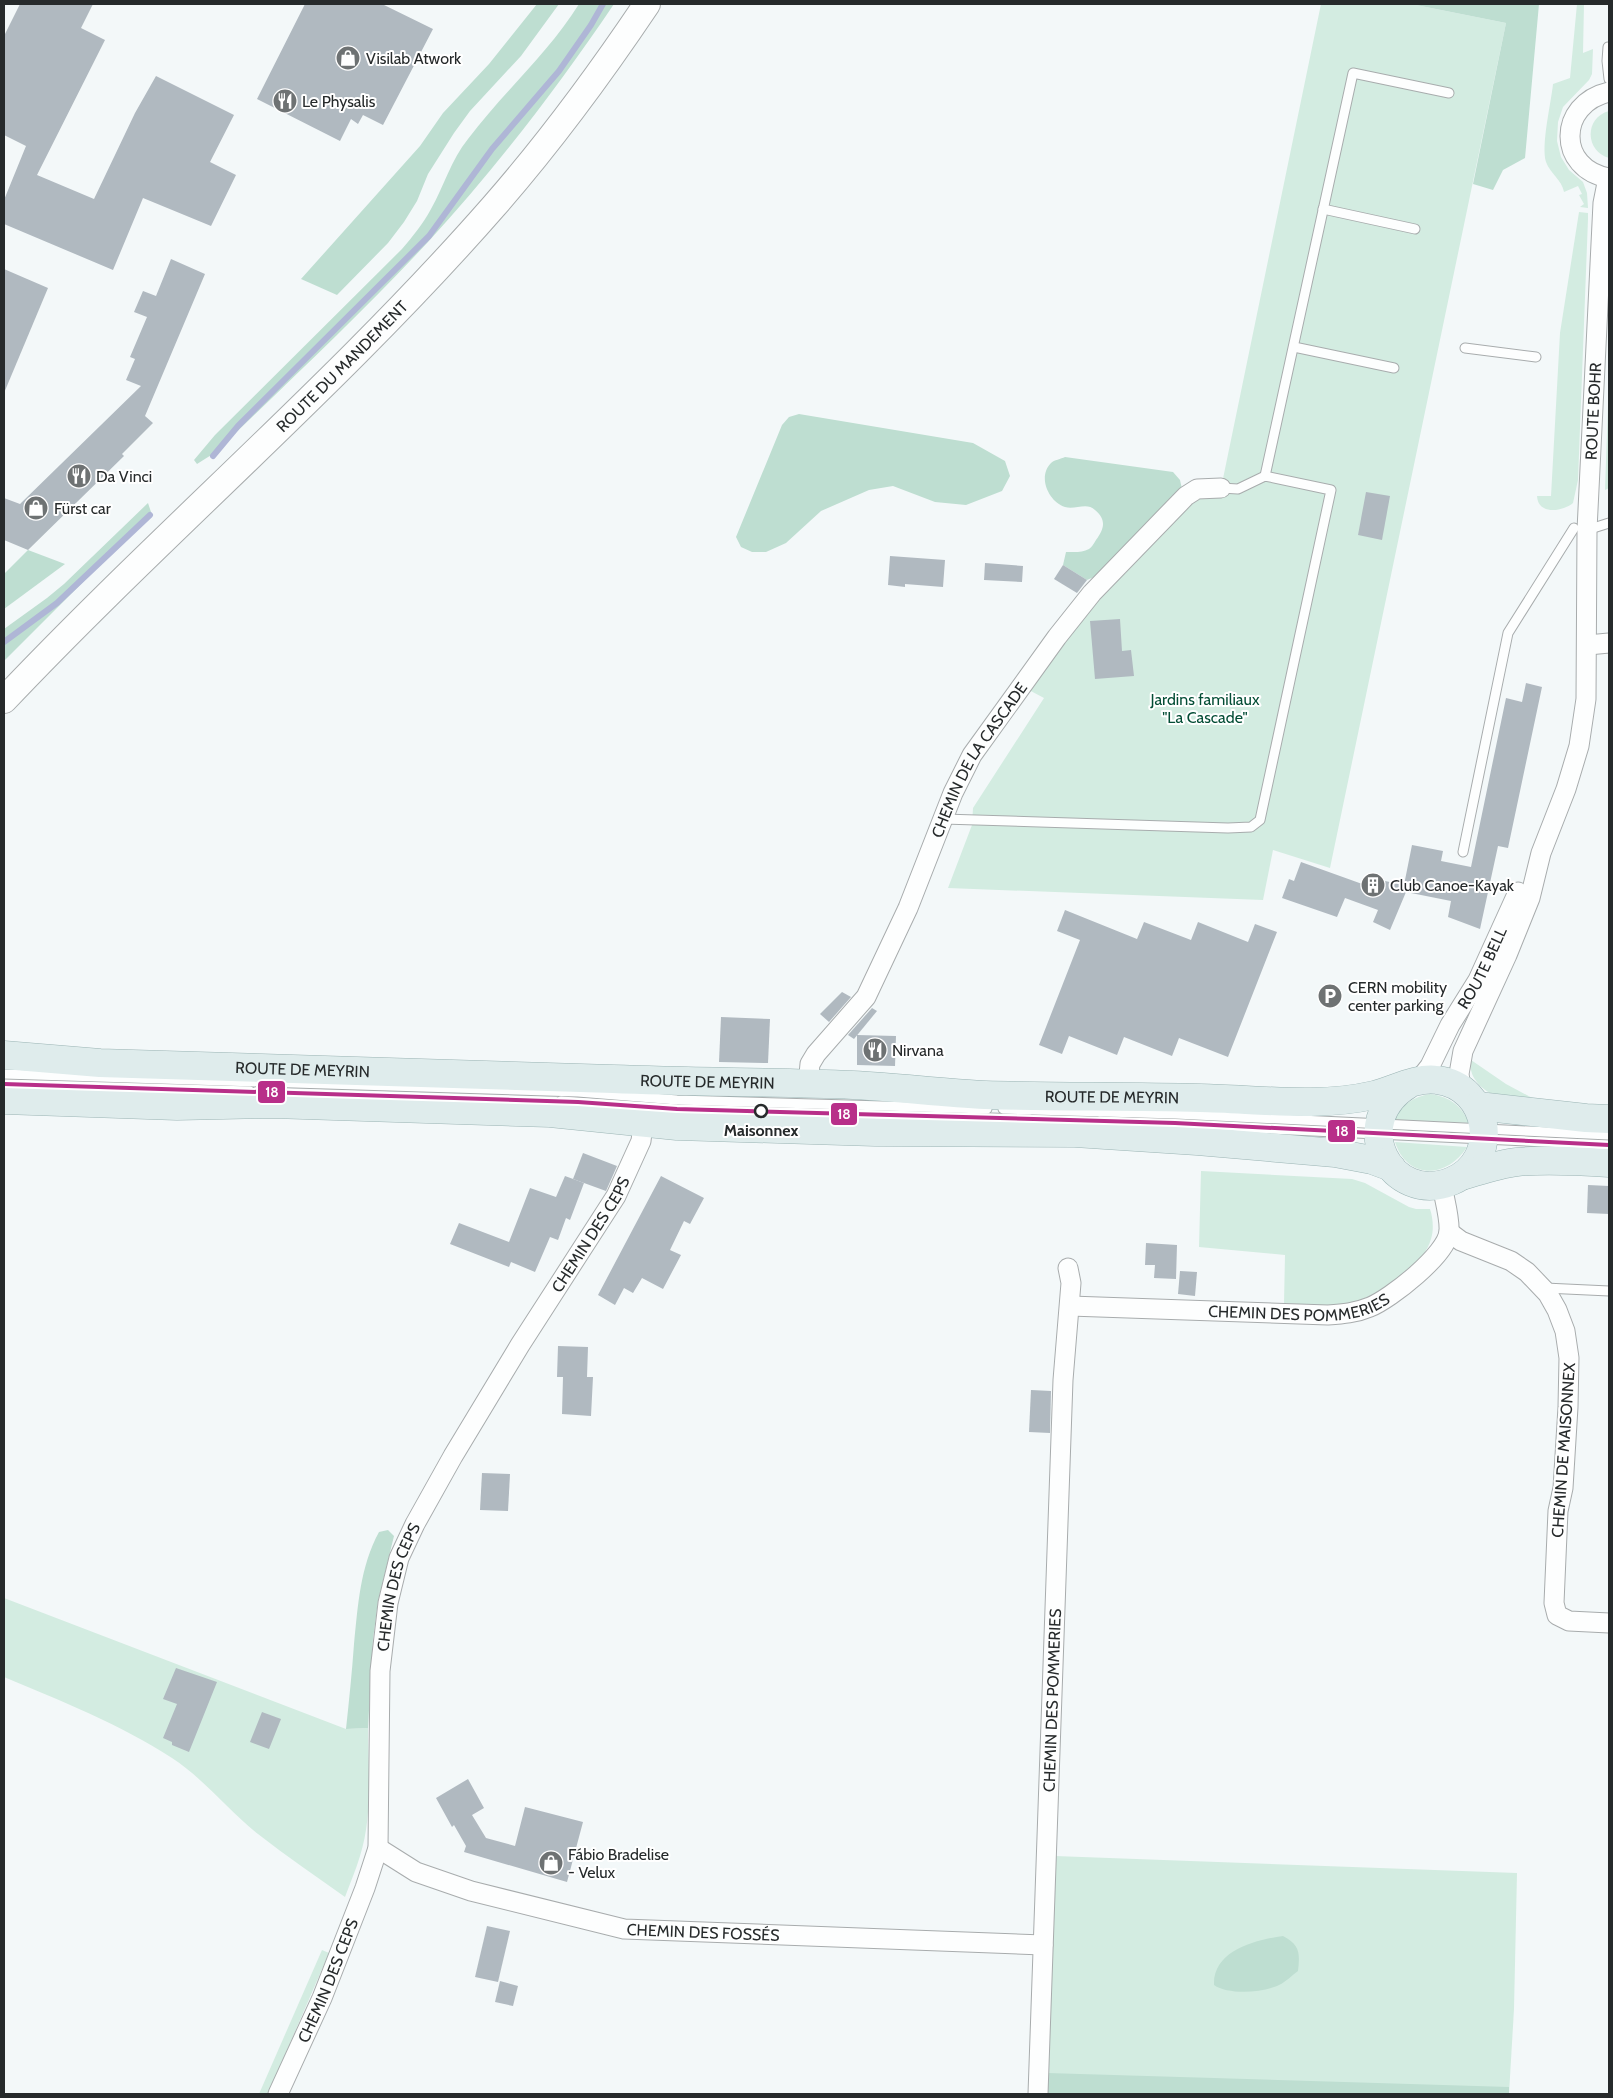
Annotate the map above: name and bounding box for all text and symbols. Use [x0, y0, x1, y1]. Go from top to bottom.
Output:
shop icon: Visilab Atwork [335, 45, 361, 71]
place label: Visilab Atwork [366, 49, 462, 68]
restaurant icon: Le Physalis [272, 88, 298, 114]
place label: Le Physalis [302, 92, 376, 111]
street label: ROUTE DU MANDEMENT [273, 297, 412, 436]
street label: ROUTE BOHR [1581, 362, 1605, 460]
restaurant icon: Da Vinci [66, 463, 92, 489]
place label: Da Vinci [96, 467, 152, 486]
shop icon: Fürst car [23, 495, 49, 521]
place label: Fürst car [54, 499, 112, 518]
street label: CHEMIN DE LA CASCADE [928, 679, 1031, 840]
park label: Jardins familiaux "La Cascade" [1149, 690, 1260, 727]
building icon: Club Canoe-Kayak [1360, 872, 1386, 898]
place label: Club Canoe-Kayak [1390, 876, 1515, 895]
street label: ROUTE BELL [1453, 924, 1511, 1012]
place label: CERN mobility center parking [1348, 978, 1447, 1015]
parking icon: CERN mobility center parking [1317, 983, 1343, 1009]
restaurant icon: Nirvana [862, 1037, 888, 1063]
place label: Nirvana [892, 1041, 944, 1060]
street label: ROUTE DE MEYRIN [235, 1058, 370, 1081]
street label: ROUTE DE MEYRIN [640, 1071, 775, 1093]
line badge: 18 [257, 1080, 286, 1104]
text: 18 [265, 1083, 279, 1101]
street label: ROUTE DE MEYRIN [1045, 1087, 1179, 1107]
line badge: 18 [830, 1102, 858, 1126]
marker: Maisonnex [754, 1104, 768, 1118]
text: 18 [837, 1105, 851, 1123]
line badge: 18 [1327, 1119, 1356, 1143]
place label: Maisonnex [724, 1121, 798, 1140]
text: 18 [1335, 1122, 1349, 1140]
street label: CHEMIN DES CEPS [548, 1174, 634, 1296]
street label: CHEMIN DES POMMERIES [1208, 1289, 1393, 1325]
street label: CHEMIN DE MAISONNEX [1548, 1361, 1579, 1538]
street label: CHEMIN DES CEPS [373, 1520, 424, 1652]
street label: CHEMIN DES POMMERIES [1040, 1608, 1065, 1792]
place label: Fábio Bradelise - Velux [568, 1845, 669, 1882]
shop icon: Fábio Bradelise - Velux [538, 1850, 564, 1876]
street label: CHEMIN DES CEPS [294, 1916, 362, 2046]
street label: CHEMIN DES FOSSÉS [626, 1920, 780, 1945]

